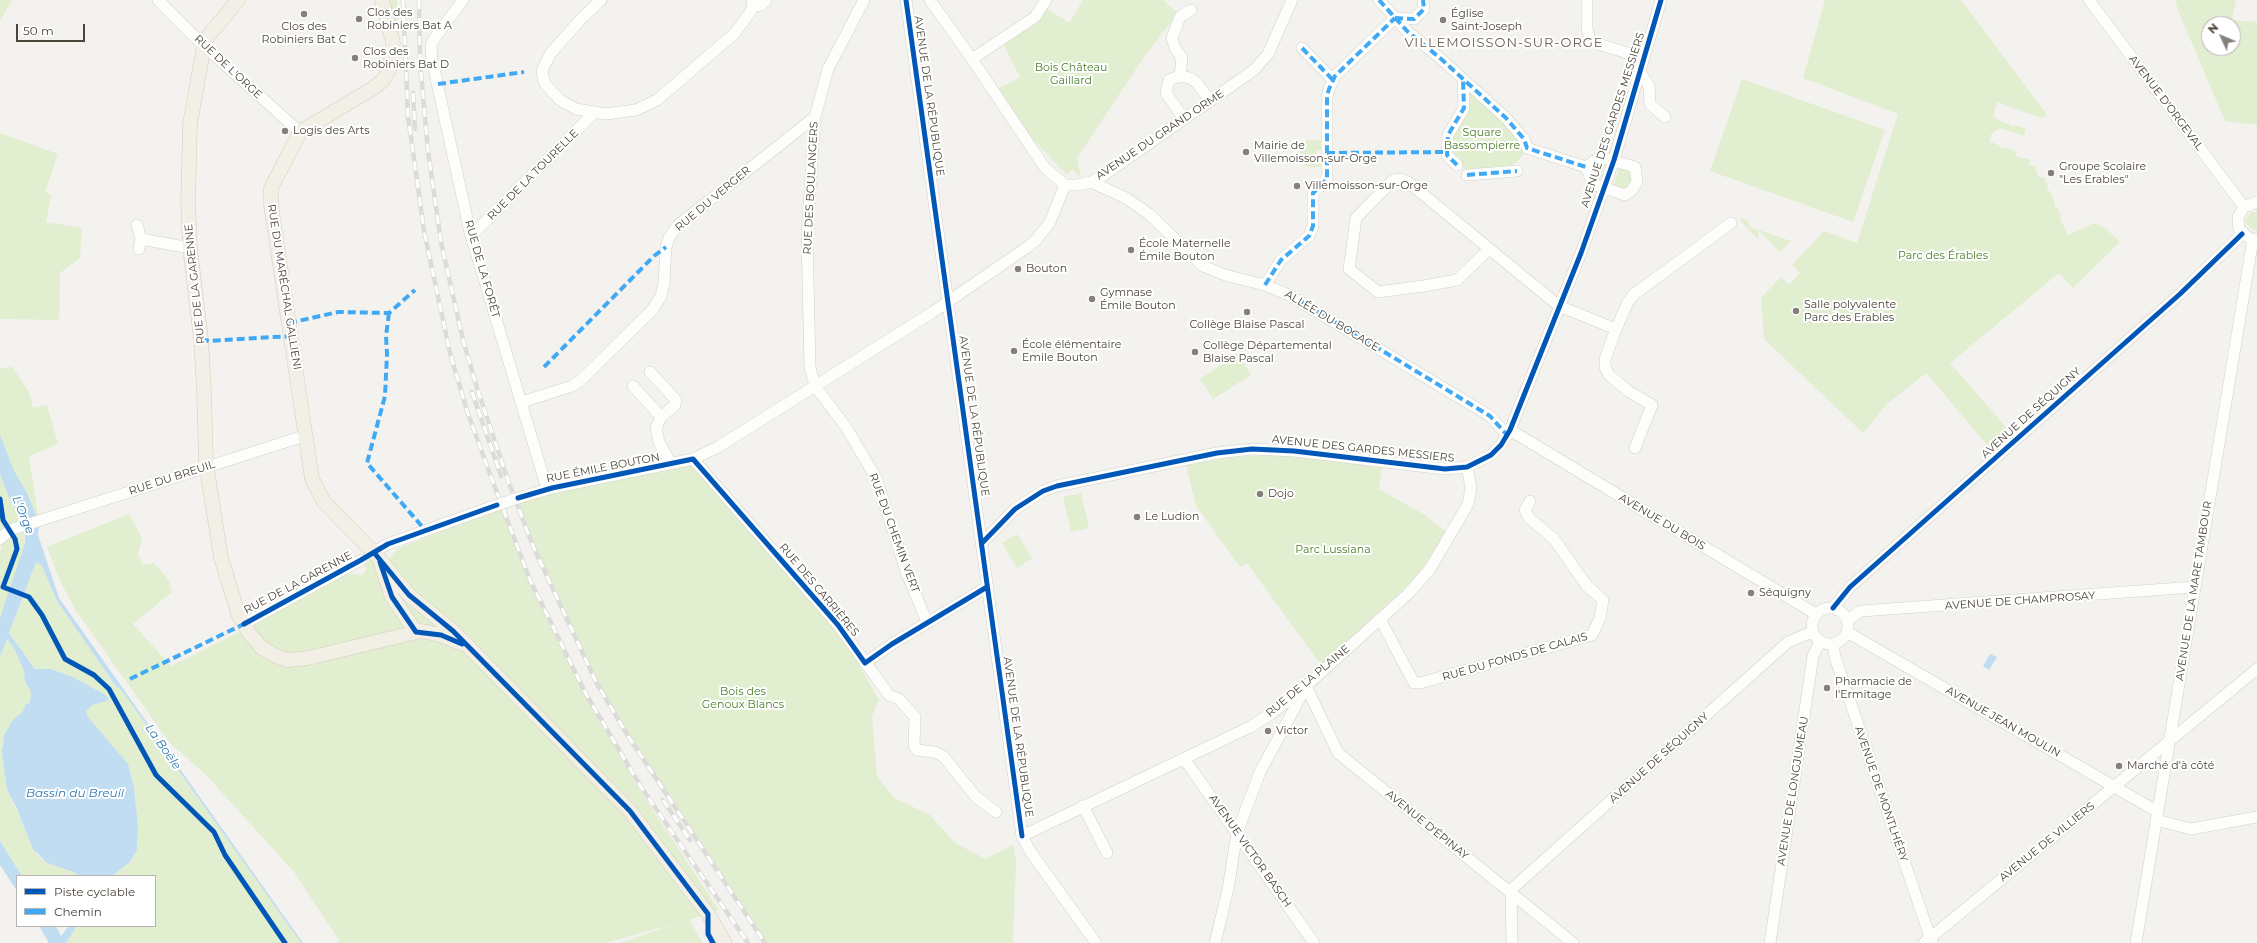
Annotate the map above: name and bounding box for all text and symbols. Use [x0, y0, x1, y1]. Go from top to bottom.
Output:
place label: Clos des Robiniers Bat A [367, 6, 452, 32]
place label: Église Saint-Joseph [1451, 7, 1522, 33]
marker: Clos des Robiniers Bat C [299, 9, 309, 19]
marker: Clos des Robiniers Bat A [354, 14, 364, 24]
street label: AVENUE DE LA RÉPUBLIQUE [911, 15, 947, 177]
marker: Église Saint-Joseph [1438, 15, 1448, 25]
scale bar [18, 16, 87, 42]
north arrow [2201, 16, 2241, 56]
place label: Clos des Robiniers Bat C [262, 20, 346, 46]
text: N [2205, 20, 2221, 36]
text: 50 m [23, 23, 54, 38]
street label: AVENUE DES GARDES MESSIERS [1578, 31, 1648, 209]
street label: RUE DE L'ORGE [191, 32, 265, 102]
district label: VILLEMOISSON-SUR-ORGE [1404, 35, 1604, 51]
place label: Clos des Robiniers Bat D [363, 45, 449, 71]
marker: Clos des Robiniers Bat D [350, 53, 360, 63]
street label: AVENUE D'ORGEVAL [2126, 53, 2206, 153]
park label: Bois Château Gaillard [1035, 61, 1107, 87]
street label: AVENUE DU GRAND ORME [1094, 87, 1226, 183]
street label: RUE DES BOULANGERS [801, 121, 821, 255]
place label: Logis des Arts [293, 124, 370, 138]
marker: Logis des Arts [280, 126, 290, 136]
park label: Square Bassompierre [1444, 126, 1520, 152]
street label: RUE DE LA TOURELLE [485, 127, 581, 223]
place label: Mairie de Villemoisson-sur-Orge [1254, 139, 1377, 165]
marker: Mairie de Villemoisson-sur-Orge [1241, 147, 1251, 157]
place label: Groupe Scolaire "Les Erables" [2059, 160, 2146, 186]
street label: RUE DU VERGER [673, 164, 753, 234]
marker: Groupe Scolaire "Les Erables" [2046, 168, 2056, 178]
place label: Villemoisson-sur-Orge [1305, 179, 1428, 193]
marker: Villemoisson-sur-Orge [1292, 181, 1302, 191]
street label: RUE DU MARÉCHAL GALLIENI [264, 203, 304, 371]
street label: RUE DE LA FORÊT [462, 219, 502, 319]
street label: RUE DE LA GARENNE [182, 223, 208, 345]
place label: École Maternelle Émile Bouton [1139, 237, 1231, 263]
marker: École Maternelle Émile Bouton [1126, 245, 1136, 255]
park label: Parc des Érables [1898, 249, 1988, 263]
place label: Bouton [1026, 262, 1067, 276]
marker: Bouton [1013, 264, 1023, 274]
place label: Gymnase Émile Bouton [1100, 286, 1176, 312]
street label: ALLÉE DU BOCAGE [1282, 288, 1382, 354]
marker: Gymnase Émile Bouton [1087, 294, 1097, 304]
place label: Salle polyvalente Parc des Erables [1804, 298, 1896, 324]
marker: Salle polyvalente Parc des Erables [1791, 306, 1801, 316]
marker: Collège Blaise Pascal [1242, 307, 1252, 317]
place label: Collège Blaise Pascal [1190, 318, 1304, 332]
street label: AVENUE DE LA RÉPUBLIQUE [956, 335, 992, 497]
place label: École élémentaire Emile Bouton [1022, 338, 1121, 364]
place label: Collège Départemental Blaise Pascal [1203, 339, 1332, 365]
marker: École élémentaire Emile Bouton [1009, 346, 1019, 356]
marker: Collège Départemental Blaise Pascal [1190, 347, 1200, 357]
street label: AVENUE DE SÉQUIGNY [1979, 365, 2083, 461]
street label: AVENUE DES GARDES MESSIERS [1271, 433, 1455, 465]
street label: RUE ÉMILE BOUTON [545, 451, 661, 485]
street label: RUE DU BREUIL [127, 458, 217, 498]
street label: RUE DU CHEMIN VERT [866, 471, 922, 595]
place label: Dojo [1268, 487, 1294, 501]
marker: Dojo [1255, 489, 1265, 499]
street label: AVENUE DU BOIS [1616, 491, 1708, 553]
water label: L'Orge [9, 494, 37, 536]
street label: AVENUE DE LA MARE TAMBOUR [2173, 500, 2215, 682]
place label: Le Ludion [1145, 510, 1199, 524]
marker: Le Ludion [1132, 512, 1142, 522]
street label: RUE DES CARRIÈRES [776, 541, 862, 639]
park label: Parc Lussiana [1295, 543, 1371, 557]
street label: RUE DE LA GARENNE [242, 549, 354, 617]
place label: Séquigny [1759, 586, 1811, 600]
marker: Séquigny [1746, 588, 1756, 598]
street label: AVENUE DE CHAMPROSAY [1944, 589, 2096, 613]
street label: RUE DU FONDS DE CALAIS [1441, 630, 1589, 684]
street label: RUE DE LA PLAINE [1263, 642, 1353, 720]
street label: AVENUE DE LA RÉPUBLIQUE [1000, 656, 1036, 818]
place label: Pharmacie de l'Ermitage [1835, 675, 1912, 701]
marker: Pharmacie de l'Ermitage [1822, 683, 1832, 693]
street label: AVENUE JEAN MOULIN [1943, 684, 2063, 760]
park label: Bois des Genoux Blancs [702, 685, 784, 711]
street label: AVENUE DE SÉQUIGNY [1607, 710, 1711, 806]
street label: AVENUE DE LONGJUMEAU [1775, 715, 1811, 867]
water label: La Boële [142, 721, 184, 773]
place label: Victor [1276, 724, 1308, 738]
street label: AVENUE DE MONTLHÉRY [1852, 725, 1910, 863]
marker: Victor [1263, 726, 1273, 736]
place label: Marché d'à côté [2127, 759, 2214, 773]
marker: Marché d'à côté [2114, 761, 2124, 771]
water label: Bassin du Breuil [26, 786, 124, 800]
street label: AVENUE D'ÉPINAY [1383, 787, 1471, 863]
street label: AVENUE VICTOR BASCH [1206, 792, 1294, 910]
street label: AVENUE DE VILLIERS [1997, 799, 2097, 885]
legend [16, 875, 156, 927]
text: Piste cyclable [54, 884, 135, 899]
text: Chemin [54, 904, 102, 919]

